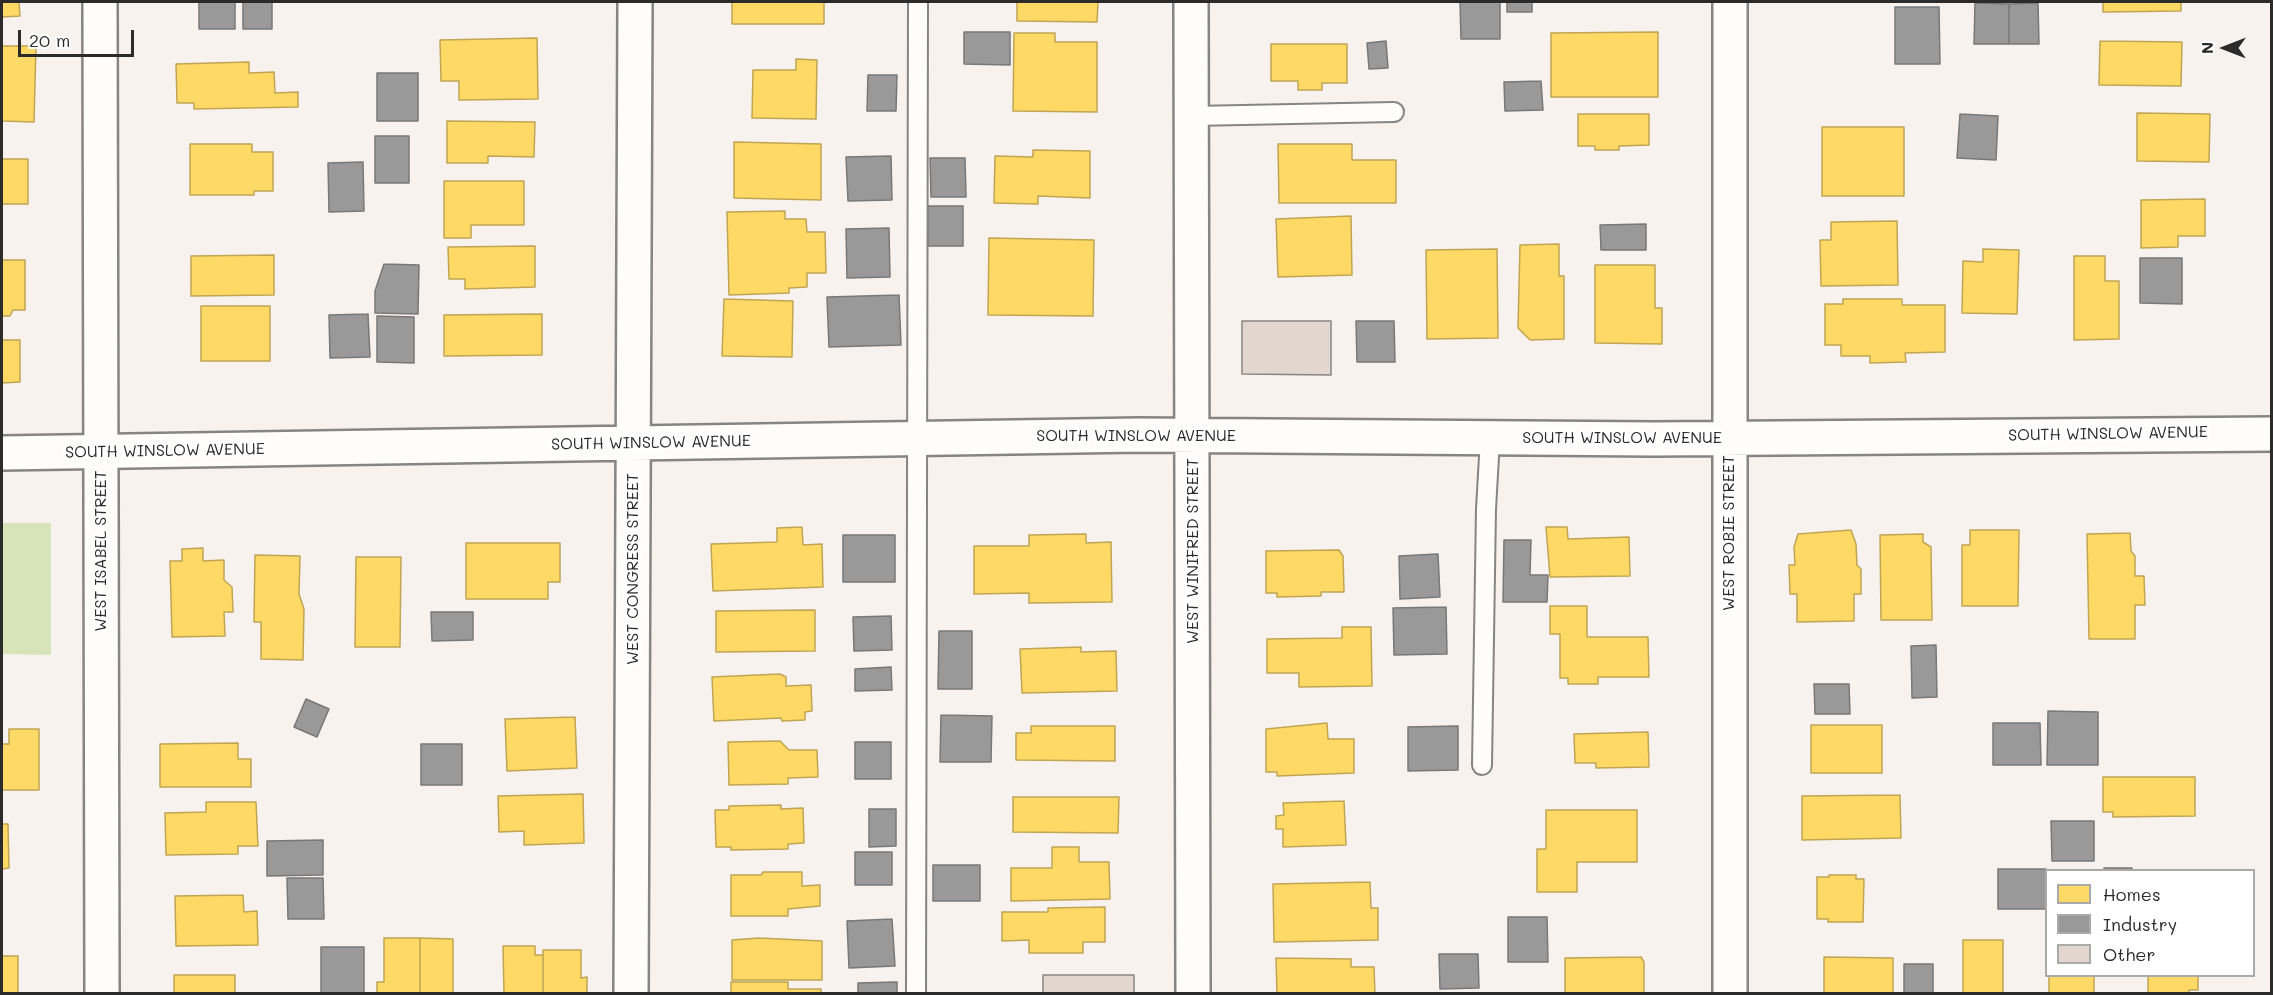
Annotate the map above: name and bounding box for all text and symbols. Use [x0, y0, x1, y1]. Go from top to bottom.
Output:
scale bar [21, 18, 136, 56]
north arrow [2195, 18, 2255, 78]
text: 20 m [29, 28, 70, 52]
text: N [2196, 42, 2217, 54]
street label: SOUTH WINSLOW AVENUE [2008, 423, 2208, 445]
street label: SOUTH WINSLOW AVENUE [1036, 426, 1236, 446]
street label: SOUTH WINSLOW AVENUE [1522, 428, 1722, 448]
street label: SOUTH WINSLOW AVENUE [551, 432, 751, 454]
street label: SOUTH WINSLOW AVENUE [65, 440, 265, 462]
street label: WEST ROBIE STREET [1719, 455, 1739, 611]
street label: WEST WINIFRED STREET [1183, 458, 1203, 644]
street label: WEST ISABEL STREET [91, 470, 111, 632]
street label: WEST CONGRESS STREET [623, 473, 643, 665]
legend [2045, 869, 2255, 977]
text: Homes [2103, 882, 2161, 906]
text: Industry [2103, 912, 2177, 936]
text: Other [2103, 942, 2156, 966]

